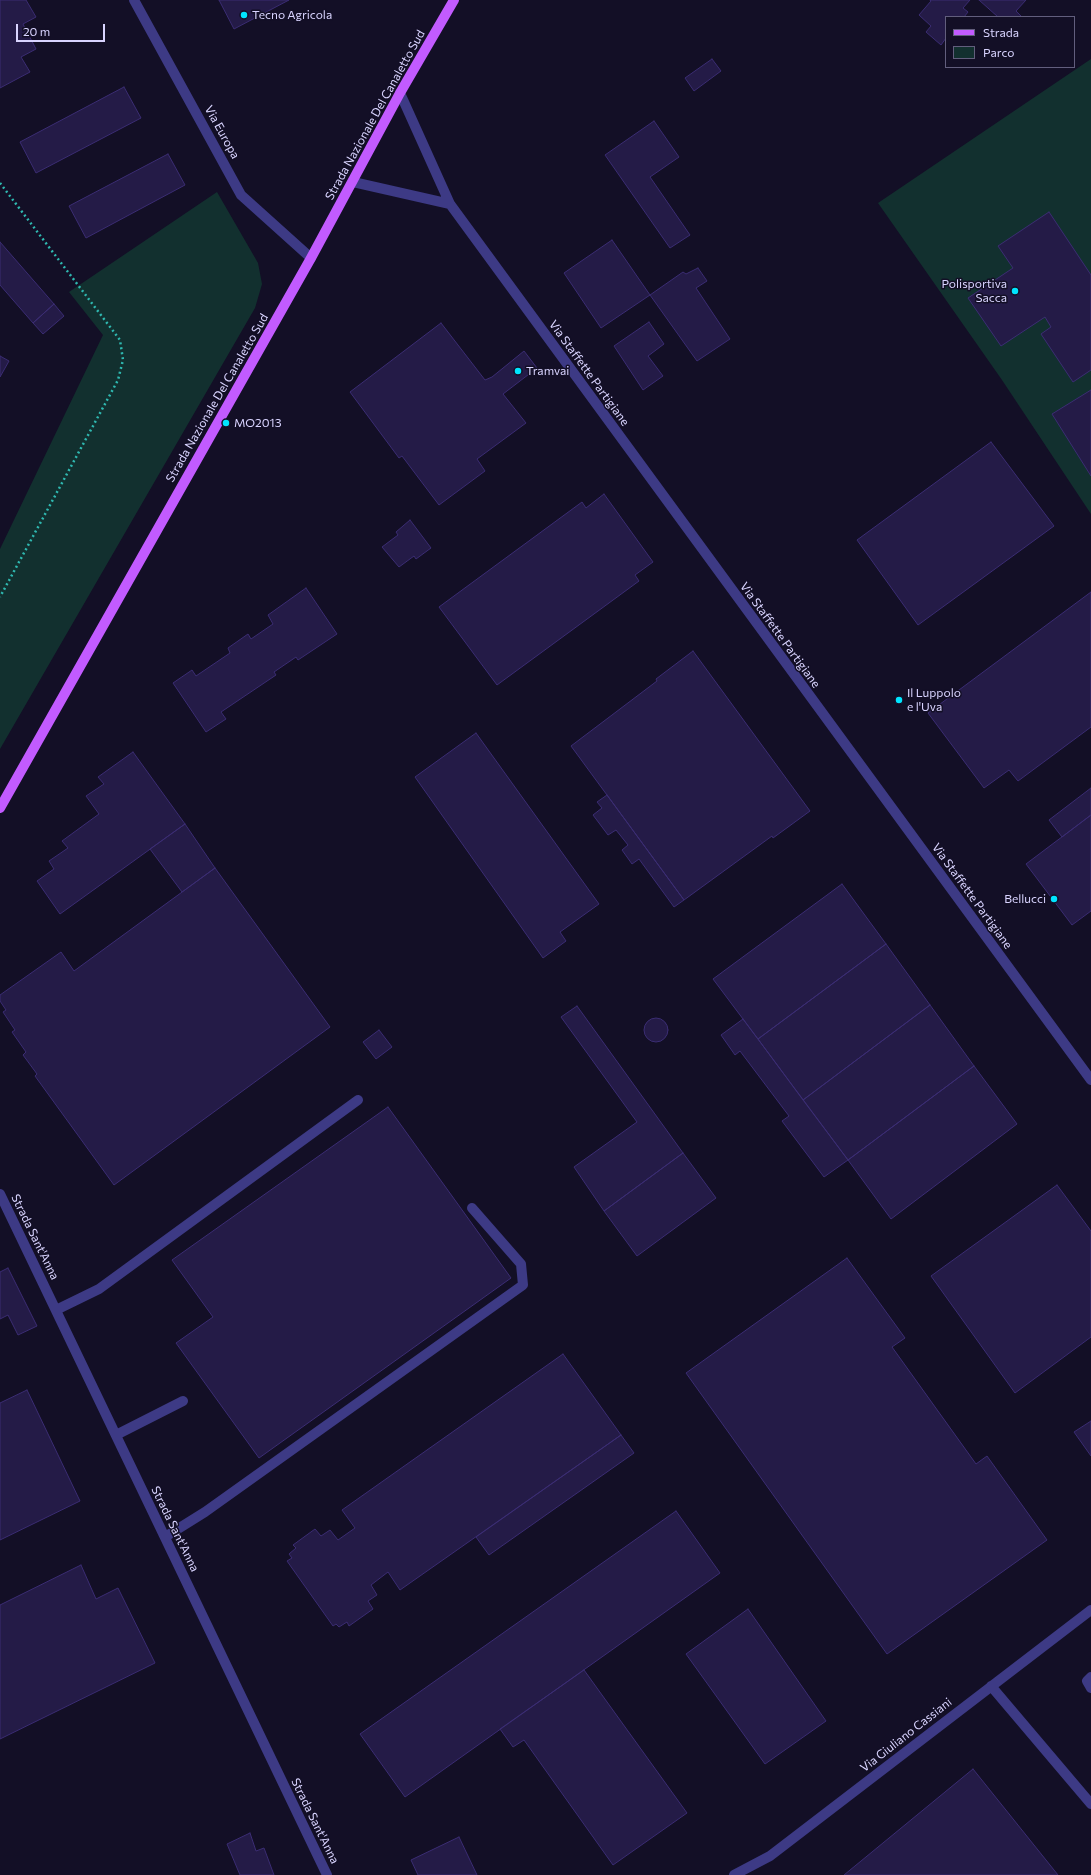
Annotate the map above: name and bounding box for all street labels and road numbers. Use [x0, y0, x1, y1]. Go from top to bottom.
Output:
street label: Strada Nazionale Del Canaletto Sud [322, 28, 428, 202]
street label: Via Europa [201, 103, 243, 161]
street label: Strada Nazionale Del Canaletto Sud [163, 311, 271, 485]
street label: Via Staffette Partigiane [546, 317, 632, 429]
street label: Via Staffette Partigiane [737, 579, 823, 691]
street label: Via Staffette Partigiane [929, 840, 1015, 952]
street label: Strada Sant'Anna [8, 1192, 62, 1282]
street label: Strada Sant'Anna [148, 1484, 202, 1574]
street label: Via Giuliano Cassiani [857, 1695, 955, 1775]
street label: Strada Sant'Anna [288, 1776, 342, 1866]

